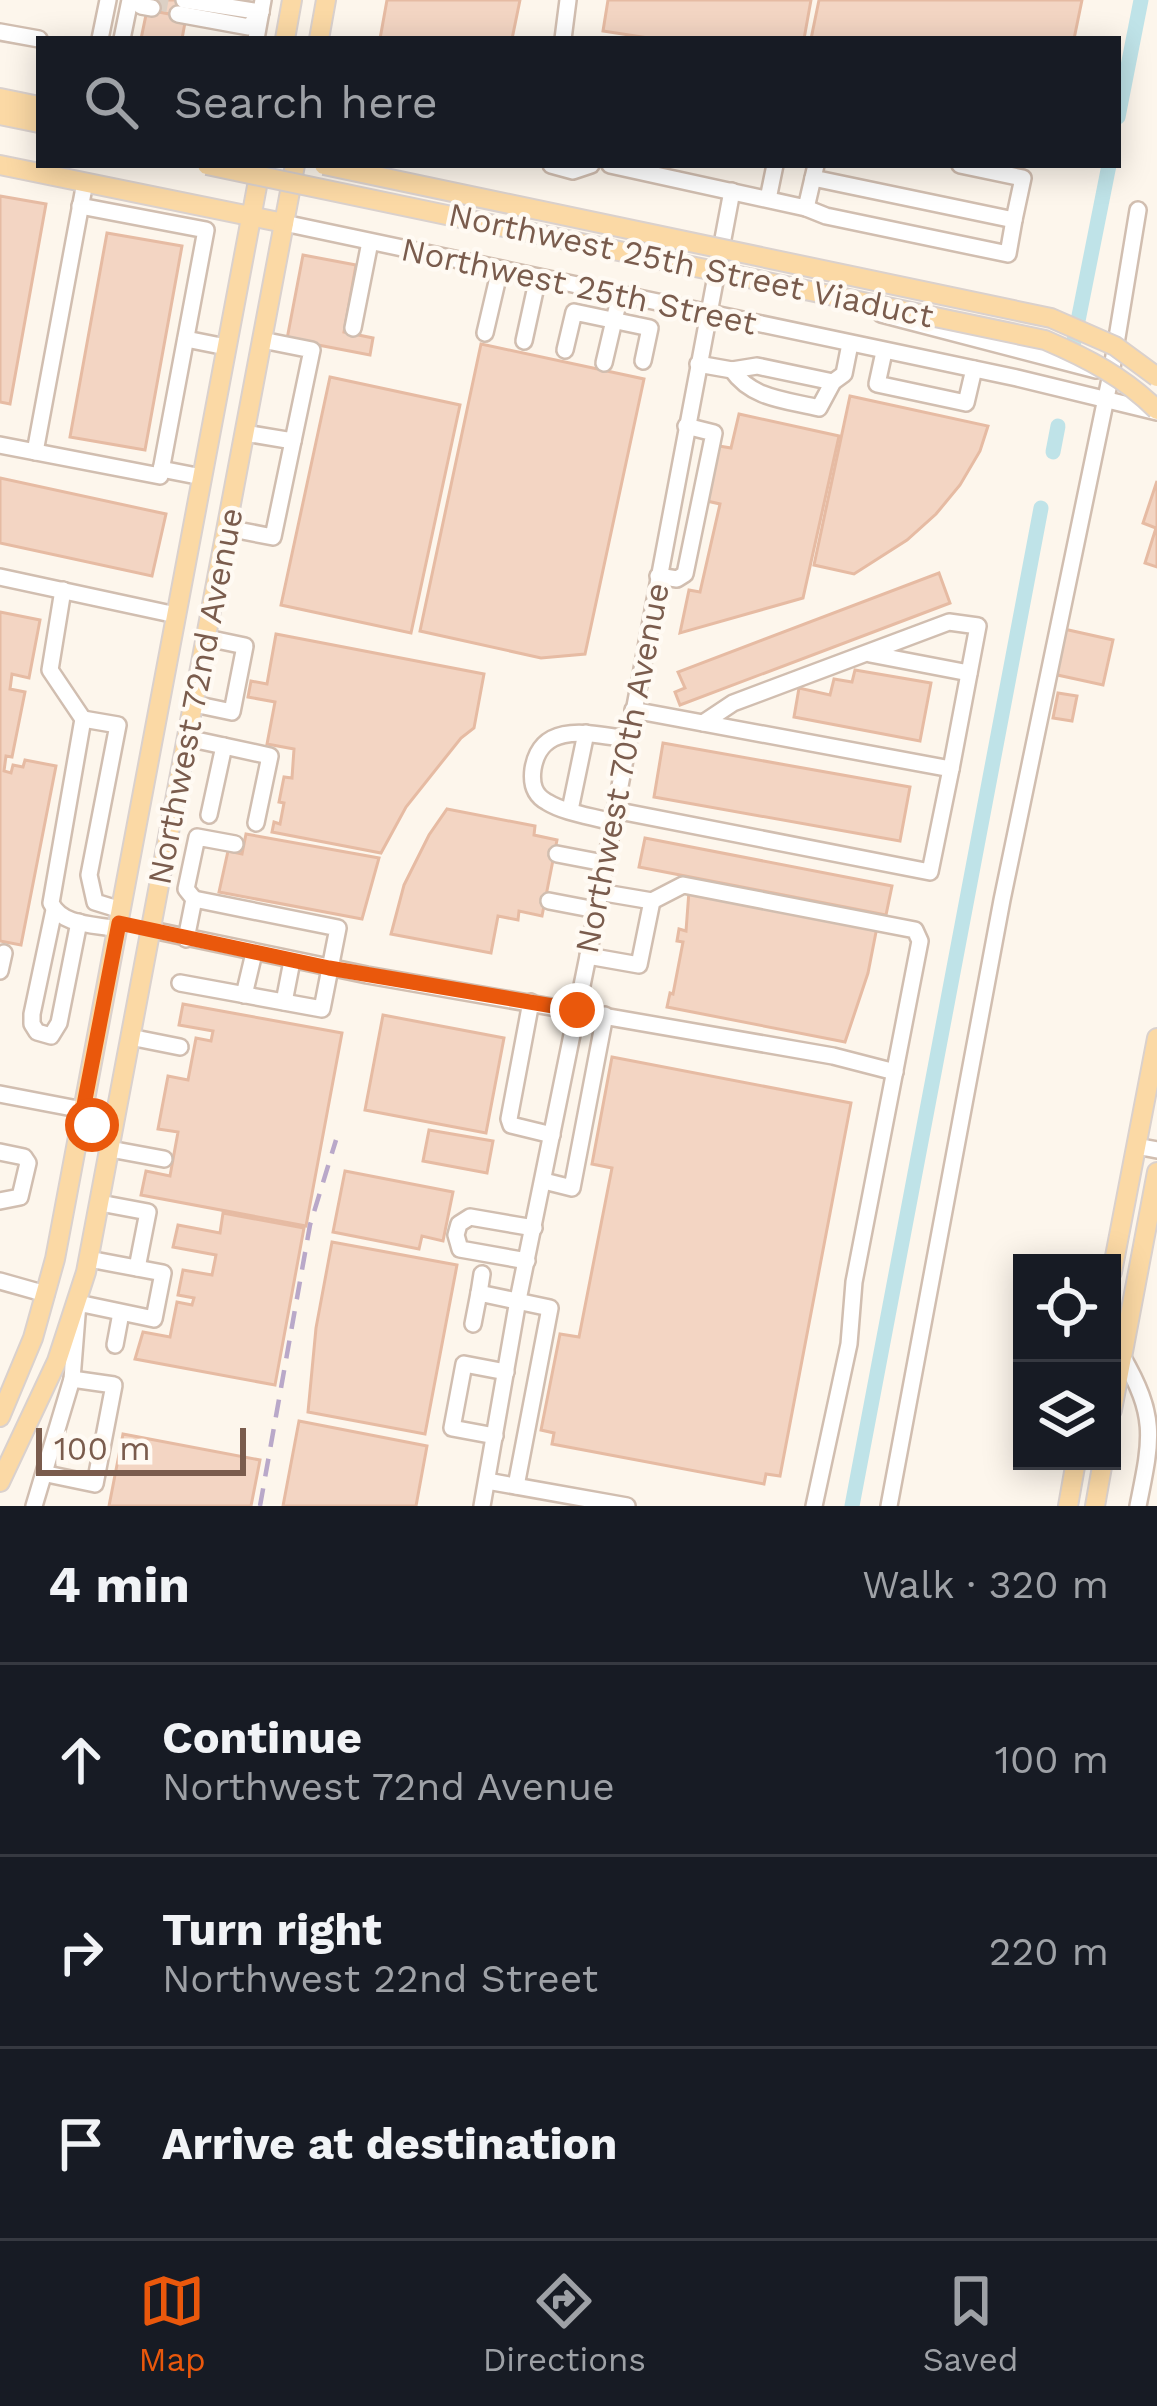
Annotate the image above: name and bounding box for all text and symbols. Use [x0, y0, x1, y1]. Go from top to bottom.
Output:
search box [36, 36, 1121, 168]
icon: search [78, 69, 144, 135]
text: Search here [174, 76, 438, 129]
street label: Northwest 25th Street Viaduct [445, 194, 937, 336]
street label: Northwest 25th Street [398, 229, 760, 343]
street label: Northwest 72nd Avenue [139, 504, 251, 888]
street label: Northwest 70th Avenue [567, 579, 677, 957]
route end [550, 983, 604, 1037]
route start [65, 1098, 119, 1152]
map controls [1013, 1254, 1121, 1470]
button: locate [1013, 1254, 1121, 1362]
button: layers [1013, 1362, 1121, 1470]
scale bar [36, 1422, 246, 1475]
text: 100 m [54, 1429, 151, 1468]
text: 4 min [48, 1555, 190, 1614]
text: Walk · 320 m [862, 1562, 1109, 1607]
text: Continue [162, 1711, 362, 1764]
icon: ahead [48, 1727, 114, 1793]
text: 100 m [995, 1737, 1109, 1782]
text: Northwest 72nd Avenue [162, 1764, 615, 1809]
text: Turn right [162, 1903, 382, 1956]
icon: right [48, 1919, 114, 1985]
text: 220 m [989, 1929, 1109, 1974]
text: Northwest 22nd Street [162, 1956, 598, 2001]
icon: arrive [48, 2111, 114, 2177]
text: Arrive at destination [162, 2117, 617, 2170]
tab: Map [138, 2268, 206, 2379]
tab: Directions [483, 2268, 646, 2379]
tab: Saved [923, 2268, 1019, 2379]

